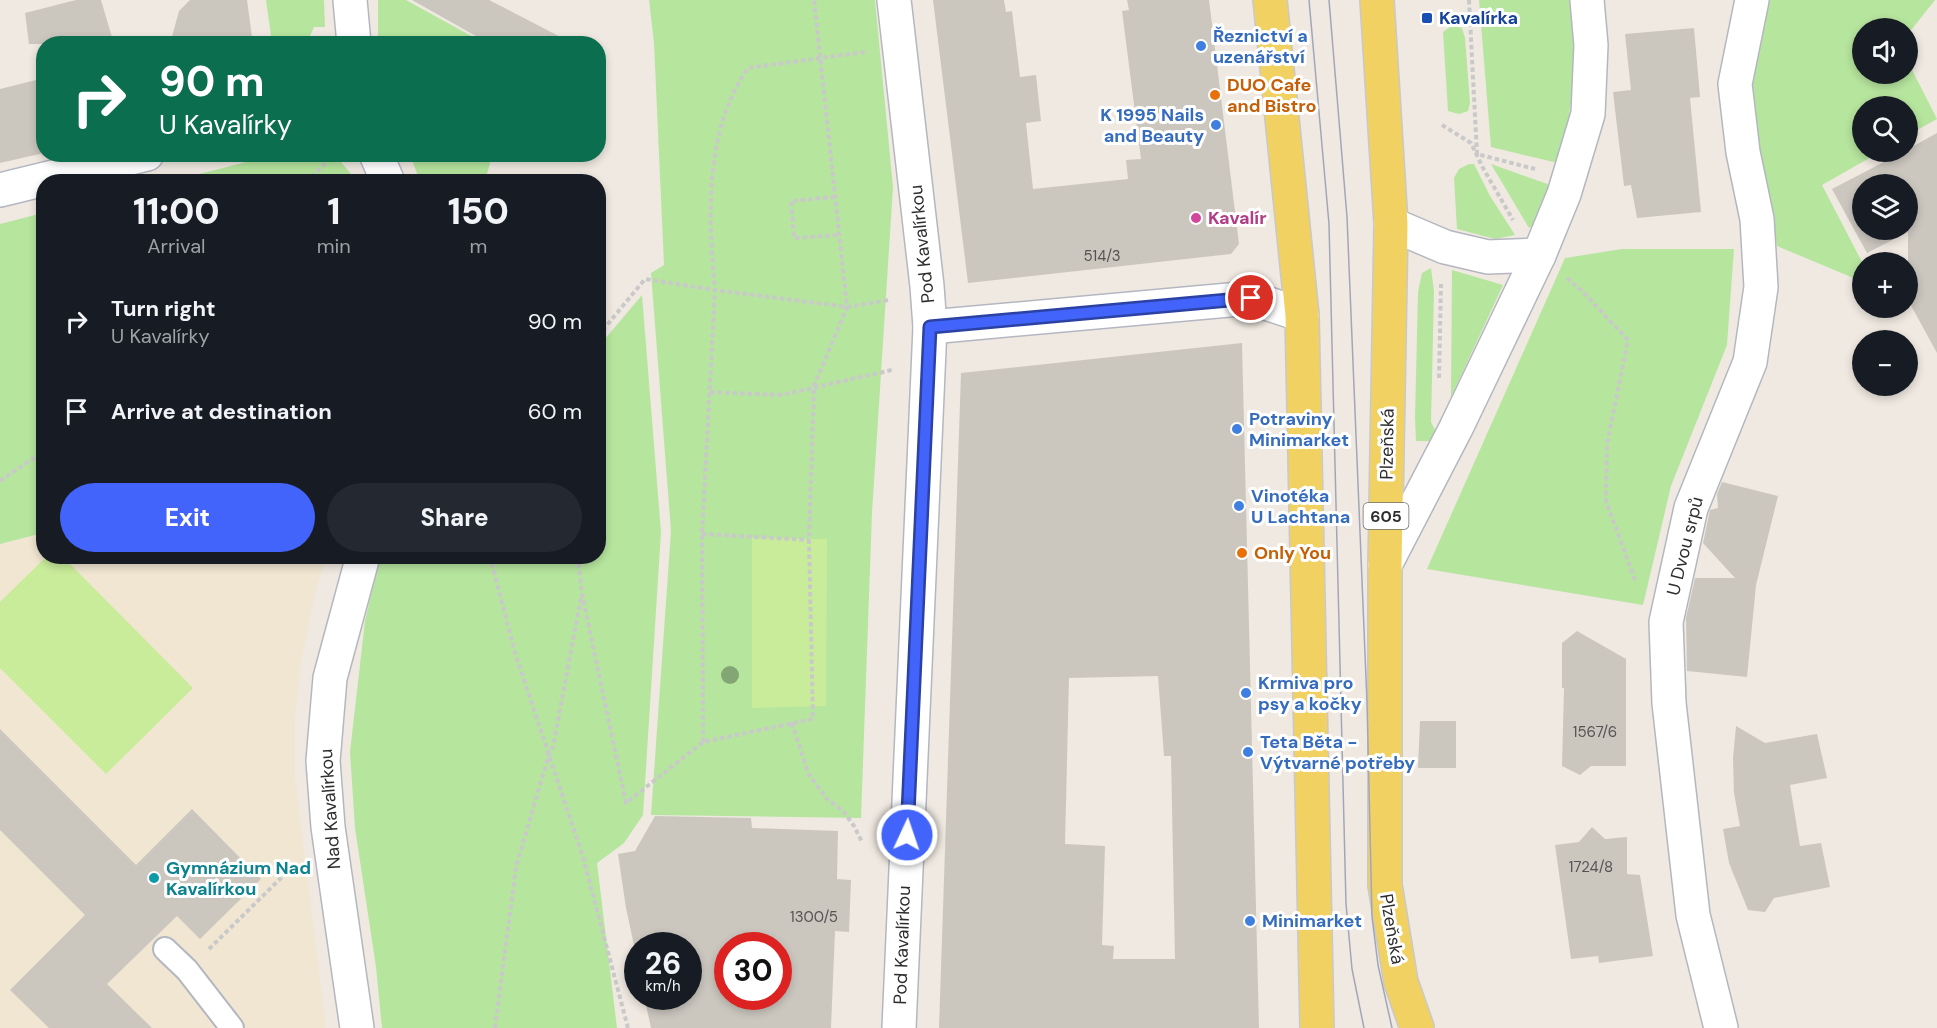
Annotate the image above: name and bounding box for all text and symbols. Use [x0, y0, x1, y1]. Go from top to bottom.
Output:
place label: Kavalírka [1439, 6, 1518, 30]
marker: Kavalírka [1420, 11, 1434, 25]
map controls [1852, 18, 1918, 396]
button: sound [1852, 18, 1918, 84]
place label: Řeznictví a uzenářství [1213, 24, 1308, 69]
marker: Řeznictví a uzenářství [1194, 39, 1208, 53]
text: 90 m [159, 54, 265, 109]
icon: right [60, 60, 138, 138]
place label: DUO Cafe and Bistro [1227, 73, 1316, 118]
marker: DUO Cafe and Bistro [1208, 88, 1222, 102]
button: search [1852, 96, 1918, 162]
place label: K 1995 Nails and Beauty [1100, 103, 1204, 148]
text: U Kavalírky [159, 107, 292, 142]
marker: K 1995 Nails and Beauty [1209, 118, 1223, 132]
button: layers [1852, 174, 1918, 240]
street label: Pod Kavalírkou [904, 183, 940, 305]
text: 11:00 [133, 188, 220, 235]
text: 1 [327, 188, 340, 235]
text: 150 [448, 188, 509, 235]
place label: Kavalír [1208, 206, 1267, 230]
marker: Kavalír [1189, 211, 1203, 225]
text: Arrival [147, 233, 206, 259]
text: min [317, 233, 351, 259]
text: m [469, 233, 487, 259]
house number: 514/3 [1083, 246, 1121, 266]
button: + [1852, 252, 1918, 318]
pin [1225, 272, 1276, 323]
icon: arrive [1234, 281, 1267, 314]
text: Turn right [111, 294, 216, 323]
icon: right [60, 305, 93, 338]
text: 90 m [528, 307, 582, 336]
text: U Kavalírky [111, 323, 210, 349]
button: − [1852, 330, 1918, 396]
icon: arrive [60, 395, 93, 428]
text: Arrive at destination [111, 397, 332, 426]
text: 60 m [528, 397, 582, 426]
place label: Potraviny Minimarket [1249, 407, 1349, 452]
street label: Plzeňská [1374, 408, 1400, 480]
marker: Potraviny Minimarket [1230, 422, 1244, 436]
button: Exit [60, 483, 315, 552]
button: Share [327, 483, 582, 552]
place label: Vinotéka U Lachtana [1251, 484, 1350, 529]
street label: U Dvou srpů [1661, 494, 1709, 598]
marker: Vinotéka U Lachtana [1232, 499, 1246, 513]
road number: 605 [1364, 503, 1408, 529]
place label: Only You [1254, 541, 1331, 565]
marker: Only You [1235, 546, 1249, 560]
place label: Krmiva pro psy a kočky [1258, 671, 1362, 716]
marker: Krmiva pro psy a kočky [1239, 686, 1253, 700]
house number: 1567/6 [1573, 722, 1617, 742]
place label: Teta Běta - Výtvarné potřeby [1260, 730, 1415, 775]
marker: Teta Běta - Výtvarné potřeby [1241, 745, 1255, 759]
street label: Nad Kavalírkou [314, 748, 346, 870]
position arrow [875, 803, 939, 867]
place label: Gymnázium Nad Kavalírkou [166, 856, 311, 901]
house number: 1724/8 [1569, 857, 1613, 877]
marker: Gymnázium Nad Kavalírkou [147, 871, 161, 885]
street label: Pod Kavalírkou [888, 885, 916, 1005]
street label: Plzeňská [1374, 892, 1410, 966]
house number: 1300/5 [790, 907, 838, 927]
place label: Minimarket [1262, 909, 1362, 933]
marker: Minimarket [1243, 914, 1257, 928]
speed limit sign: 30 [714, 932, 792, 1010]
text: 26 [645, 944, 681, 983]
text: km/h [645, 976, 681, 996]

